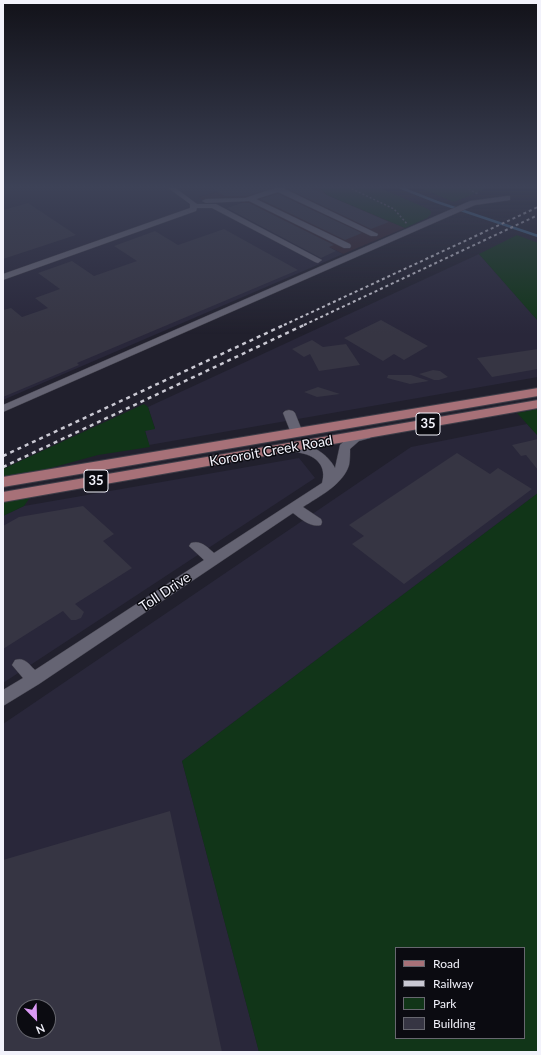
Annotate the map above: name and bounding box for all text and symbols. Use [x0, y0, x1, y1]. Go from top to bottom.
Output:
road number: 35 [416, 413, 440, 435]
street label: Kororoit Creek Road [208, 432, 334, 470]
road number: 35 [84, 470, 108, 492]
street label: Toll Drive [136, 569, 194, 615]
legend [395, 947, 525, 1039]
text: Road [433, 956, 460, 971]
text: Railway [433, 976, 473, 991]
text: Park [433, 996, 456, 1011]
north arrow [16, 999, 56, 1039]
text: Building [433, 1016, 476, 1031]
text: N [34, 1022, 47, 1037]

